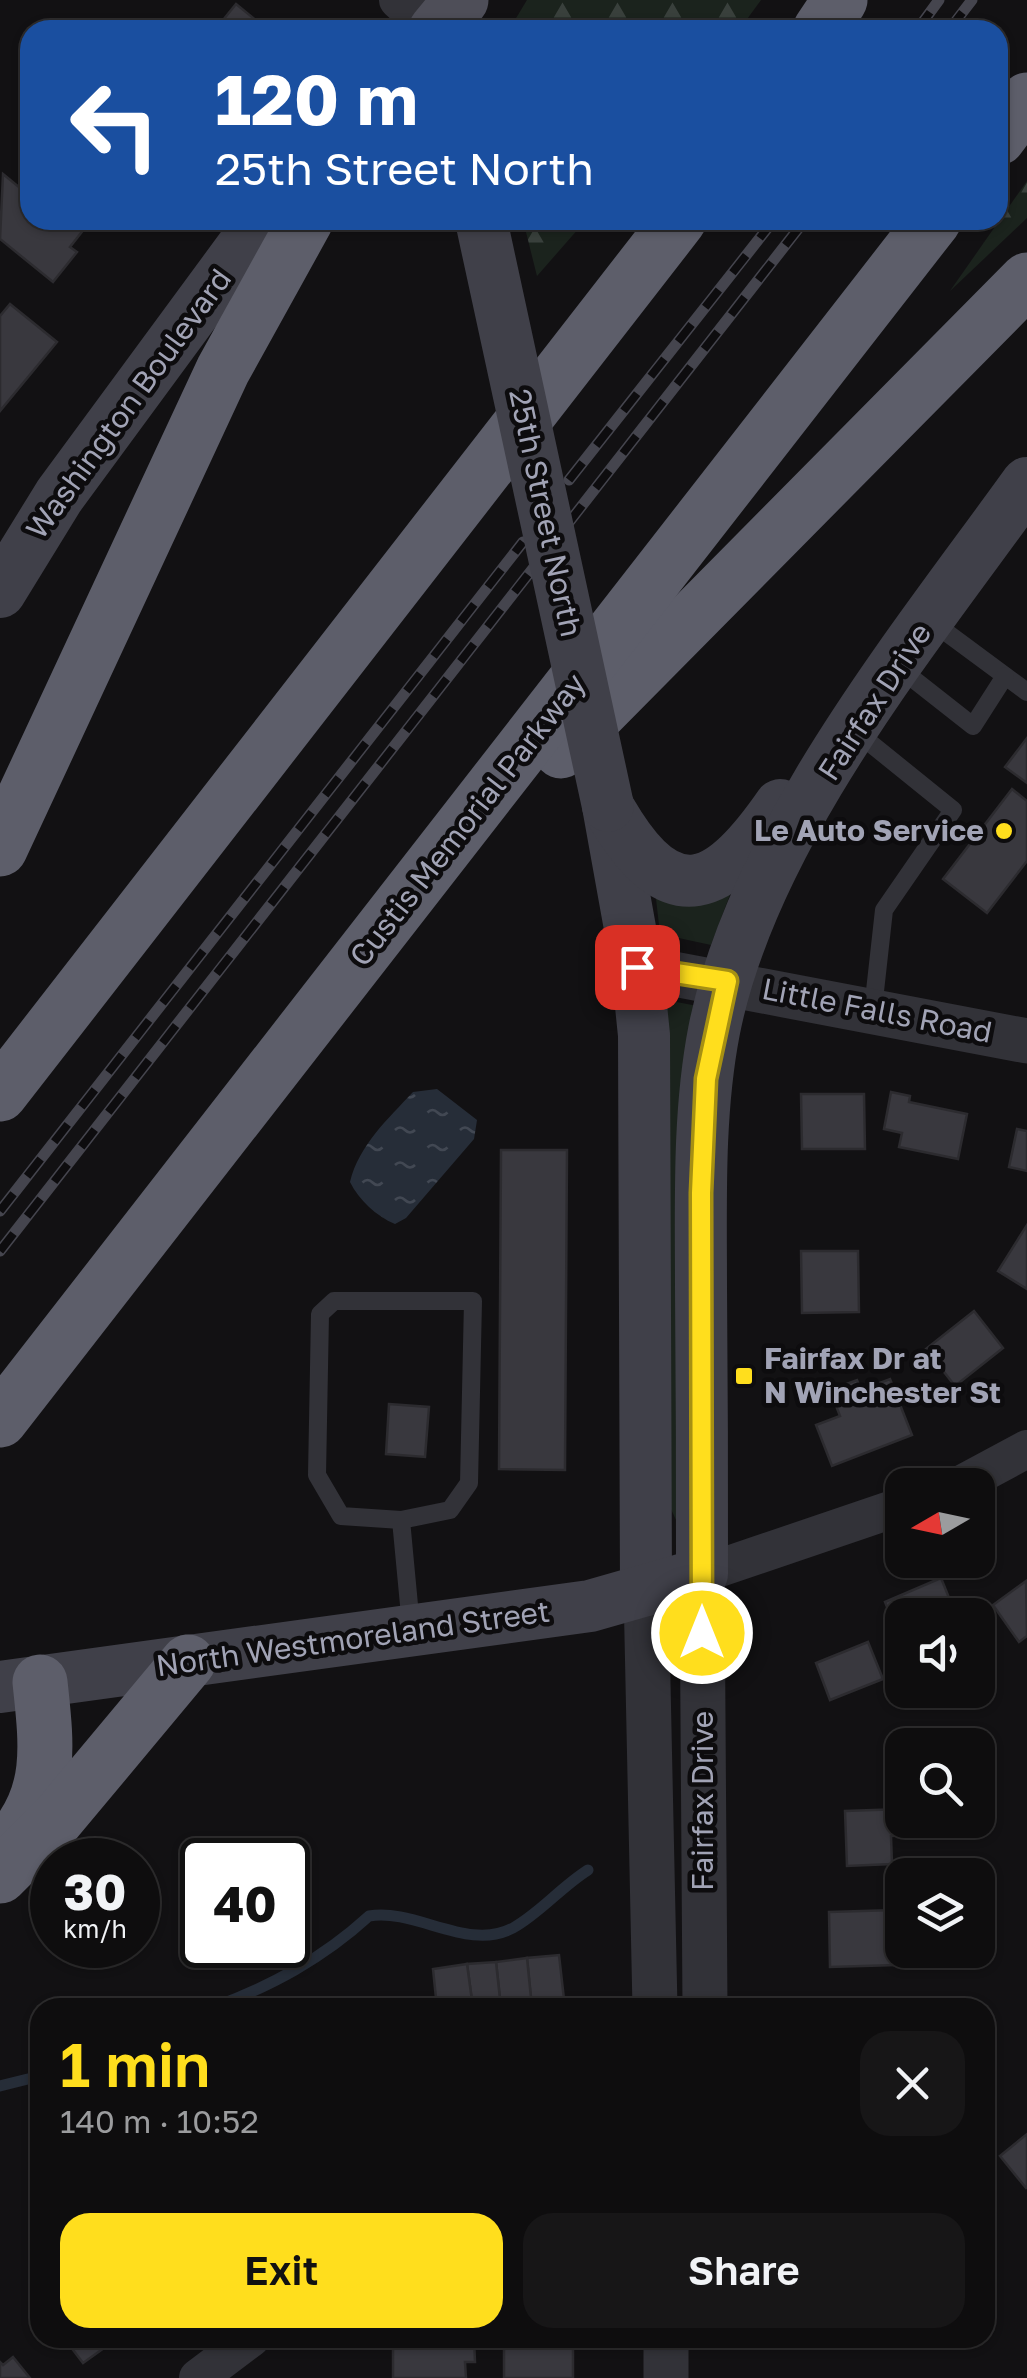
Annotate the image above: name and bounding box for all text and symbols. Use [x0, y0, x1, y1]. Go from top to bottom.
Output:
text: 120 m [215, 56, 418, 140]
icon: left [50, 60, 180, 190]
text: 25th Street North [215, 141, 594, 195]
street label: Washington Boulevard [18, 261, 238, 545]
street label: 25th Street North [502, 386, 590, 640]
street label: Fairfax Drive [810, 616, 938, 787]
street label: Custis Memorial Parkway [342, 666, 593, 973]
place label: Le Auto Service [754, 812, 984, 848]
marker: Le Auto Service [993, 820, 1015, 842]
pin [595, 925, 680, 1010]
icon: arrive [610, 940, 665, 995]
street label: Little Falls Road [759, 970, 995, 1050]
place label: Fairfax Dr at N Winchester St [764, 1340, 1001, 1410]
marker: Fairfax Dr at N Winchester St [733, 1365, 755, 1387]
north arrow [885, 1468, 995, 1578]
map controls [885, 1468, 995, 1968]
position arrow [650, 1581, 754, 1685]
street label: North Westmoreland Street [154, 1593, 552, 1683]
button: sound [885, 1598, 995, 1708]
street label: Fairfax Drive [684, 1711, 720, 1891]
button: search [885, 1728, 995, 1838]
speed limit sign: 40 [180, 1838, 310, 1968]
button: layers [885, 1858, 995, 1968]
text: 30 [63, 1861, 126, 1921]
text: km/h [63, 1913, 127, 1944]
text: 1 min [60, 2028, 210, 2100]
button: close [860, 2031, 965, 2136]
text: 140 m · 10:52 [60, 2102, 259, 2140]
button: Exit [60, 2213, 503, 2328]
button: Share [523, 2213, 965, 2328]

